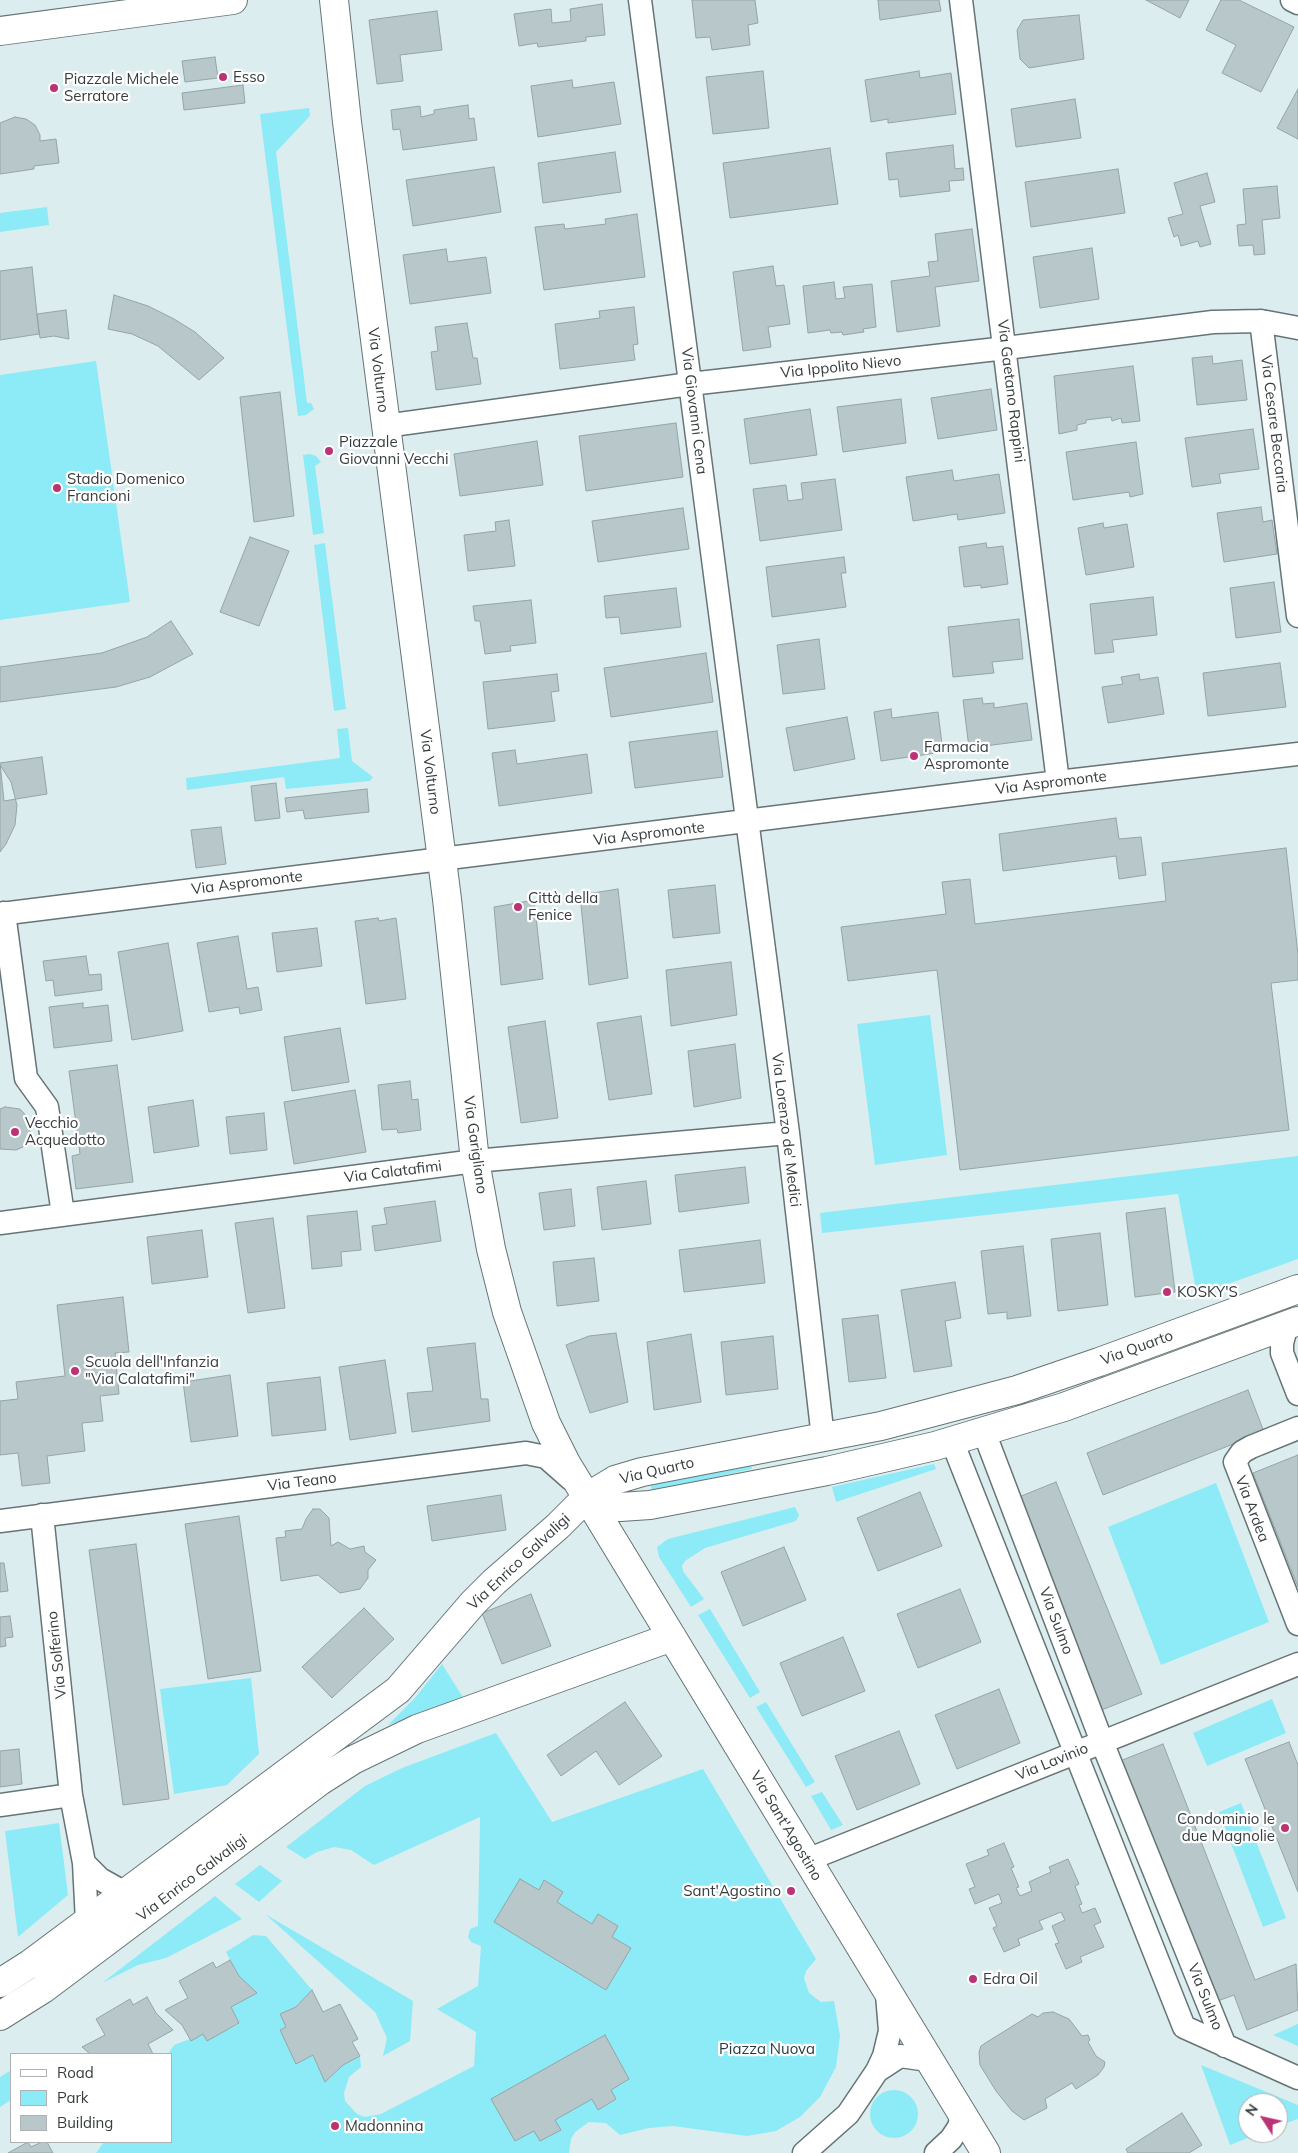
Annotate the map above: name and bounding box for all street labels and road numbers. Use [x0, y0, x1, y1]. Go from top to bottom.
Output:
street label: Via Gaetano Rappini [993, 319, 1029, 463]
street label: Via Volturno [364, 327, 392, 413]
street label: Via Giovanni Cena [677, 347, 711, 475]
street label: Via Ippolito Nievo [780, 352, 902, 382]
street label: Via Cesare Beccaria [1257, 354, 1291, 494]
street label: Via Volturno [416, 729, 444, 815]
street label: Via Aspromonte [994, 767, 1108, 799]
street label: Via Aspromonte [592, 818, 706, 850]
street label: Via Aspromonte [190, 867, 304, 899]
street label: Via Lorenzo de' Medici [768, 1052, 804, 1208]
street label: Via Garigliano [459, 1095, 491, 1195]
street label: Via Calatafimi [343, 1157, 443, 1187]
street label: Via Quarto [1098, 1327, 1176, 1369]
street label: Via Quarto [618, 1454, 696, 1488]
street label: Via Teano [266, 1469, 338, 1495]
street label: Via Ardea [1231, 1473, 1273, 1545]
street label: Via Enrico Galvaligi [464, 1510, 574, 1614]
street label: Via Sulmo [1035, 1585, 1077, 1657]
street label: Via Solferino [43, 1610, 71, 1700]
street label: Via Lavinio [1013, 1739, 1091, 1785]
street label: Via Sant'Agostino [746, 1768, 826, 1884]
street label: Via Enrico Galvaligi [133, 1831, 251, 1925]
street label: Via Sulmo [1183, 1961, 1227, 2033]

